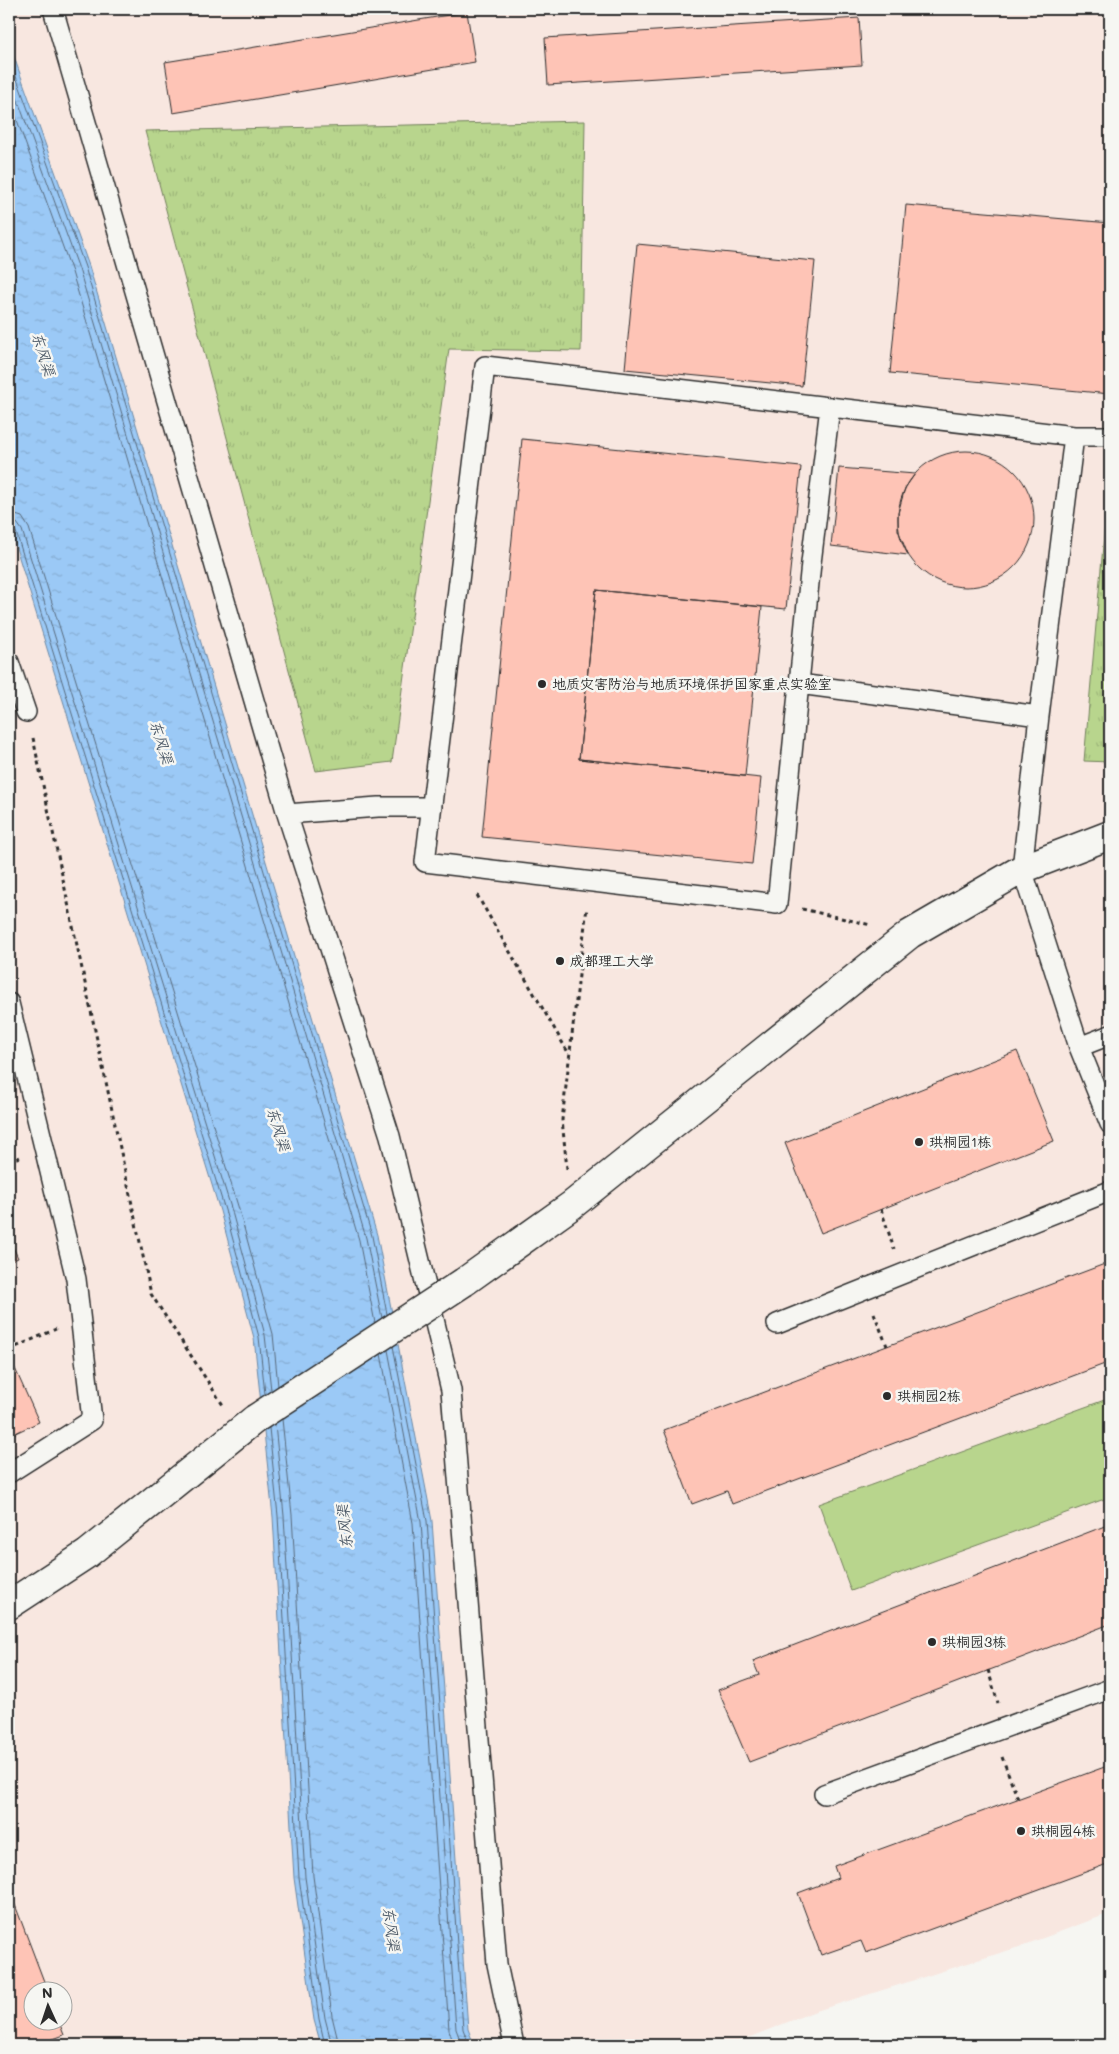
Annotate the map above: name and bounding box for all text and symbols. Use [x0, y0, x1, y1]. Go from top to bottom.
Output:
water label: 东风渠 [28, 329, 61, 380]
place label: 地质灾害防治与地质环境保护国家重点实验室 [552, 674, 832, 693]
marker: 地质灾害防治与地质环境保护国家重点实验室 [536, 678, 548, 690]
water label: 东风渠 [146, 717, 179, 768]
place label: 成都理工大学 [570, 951, 654, 970]
marker: 成都理工大学 [554, 955, 566, 967]
water label: 东风渠 [263, 1104, 296, 1155]
place label: 珙桐园1栋 [929, 1132, 991, 1151]
marker: 珙桐园1栋 [913, 1136, 925, 1148]
place label: 珙桐园2栋 [897, 1386, 961, 1405]
marker: 珙桐园2栋 [881, 1390, 893, 1402]
water label: 东风渠 [332, 1502, 356, 1551]
place label: 珙桐园3栋 [942, 1632, 1006, 1651]
marker: 珙桐园3栋 [926, 1636, 938, 1648]
place label: 珙桐园4栋 [1031, 1821, 1095, 1840]
marker: 珙桐园4栋 [1015, 1825, 1027, 1837]
water label: 东风渠 [379, 1905, 405, 1955]
north arrow [22, 1982, 72, 2032]
text: N [41, 1983, 53, 2002]

